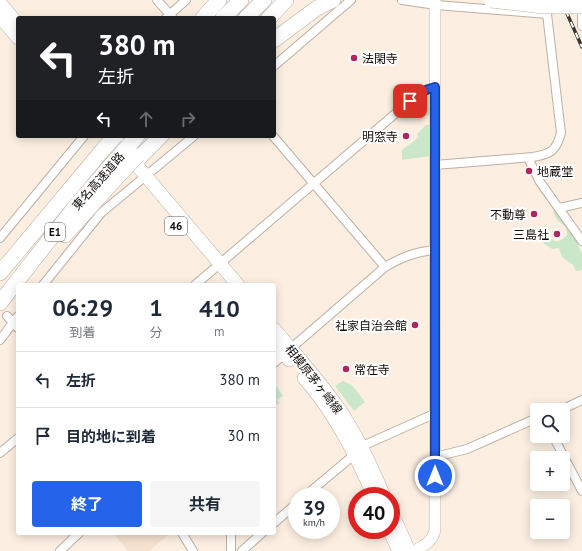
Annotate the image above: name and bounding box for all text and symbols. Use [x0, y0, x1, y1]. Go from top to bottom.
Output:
text: 380 m [98, 26, 175, 63]
icon: left [32, 32, 84, 84]
place label: 法閑寺 [362, 51, 398, 66]
marker: 法閑寺 [349, 53, 359, 63]
text: 左折 [98, 65, 134, 88]
pin [393, 84, 427, 118]
icon: arrive [399, 90, 421, 112]
icon: left [93, 108, 115, 130]
icon: ahead [135, 108, 157, 130]
icon: right [177, 108, 199, 130]
place label: 明窓寺 [362, 129, 398, 144]
marker: 明窓寺 [401, 131, 411, 141]
street label: 東名高速道路 [69, 149, 127, 213]
place label: 地蔵堂 [537, 164, 573, 179]
marker: 地蔵堂 [524, 166, 534, 176]
place label: 不動尊 [490, 207, 526, 222]
marker: 不動尊 [529, 209, 539, 219]
road number: 46 [165, 217, 187, 235]
road number: E1 [45, 223, 65, 241]
place label: 三島社 [513, 227, 549, 242]
marker: 三島社 [552, 229, 562, 239]
text: 06:29 [52, 292, 113, 323]
text: 1 [149, 292, 163, 323]
text: 410 [199, 293, 240, 324]
place label: 社家自治会館 [335, 318, 407, 333]
marker: 社家自治会館 [410, 320, 420, 330]
text: m [214, 323, 225, 340]
text: 到着 [70, 324, 96, 341]
text: 分 [150, 324, 163, 341]
street label: 相模原茅ヶ崎線 [282, 341, 346, 417]
place label: 常在寺 [354, 362, 390, 377]
marker: 常在寺 [341, 364, 351, 374]
icon: left [32, 369, 54, 391]
text: 380 m [219, 370, 260, 389]
text: 左折 [66, 371, 96, 390]
map controls [530, 403, 570, 539]
button: search [530, 403, 570, 443]
icon: arrive [32, 425, 54, 447]
text: 30 m [227, 426, 260, 445]
text: 目的地に到着 [66, 427, 156, 446]
button: + [530, 451, 570, 491]
position arrow [414, 455, 456, 497]
button: 終了 [32, 481, 142, 527]
button: 共有 [150, 481, 260, 527]
speed limit sign: 40 [348, 487, 400, 539]
text: 39 [303, 495, 325, 521]
button: − [530, 499, 570, 539]
text: km/h [303, 516, 325, 529]

